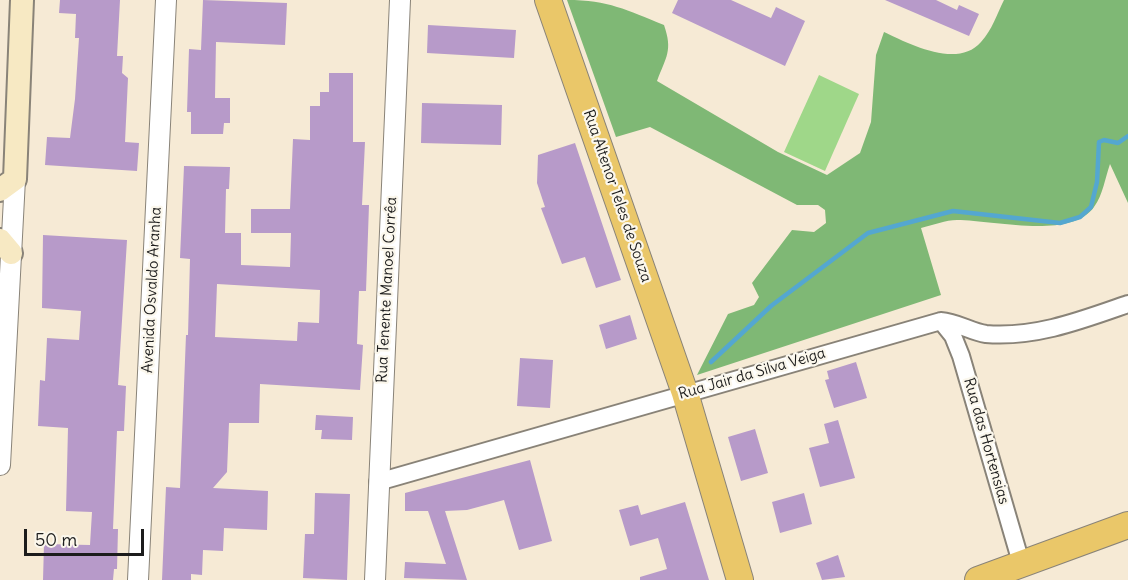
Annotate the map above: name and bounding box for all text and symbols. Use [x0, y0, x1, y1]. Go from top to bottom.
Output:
street label: Rua Altenor Teles de Souza [579, 107, 655, 285]
street label: Rua Tenente Manoel Corrêa [373, 196, 401, 384]
street label: Avenida Osvaldo Aranha [139, 206, 165, 374]
street label: Rua Jair da Silva Veiga [676, 344, 828, 404]
street label: Rua das Hortensias [959, 376, 1013, 506]
scale bar [27, 517, 147, 555]
text: 50 m [35, 528, 77, 551]

